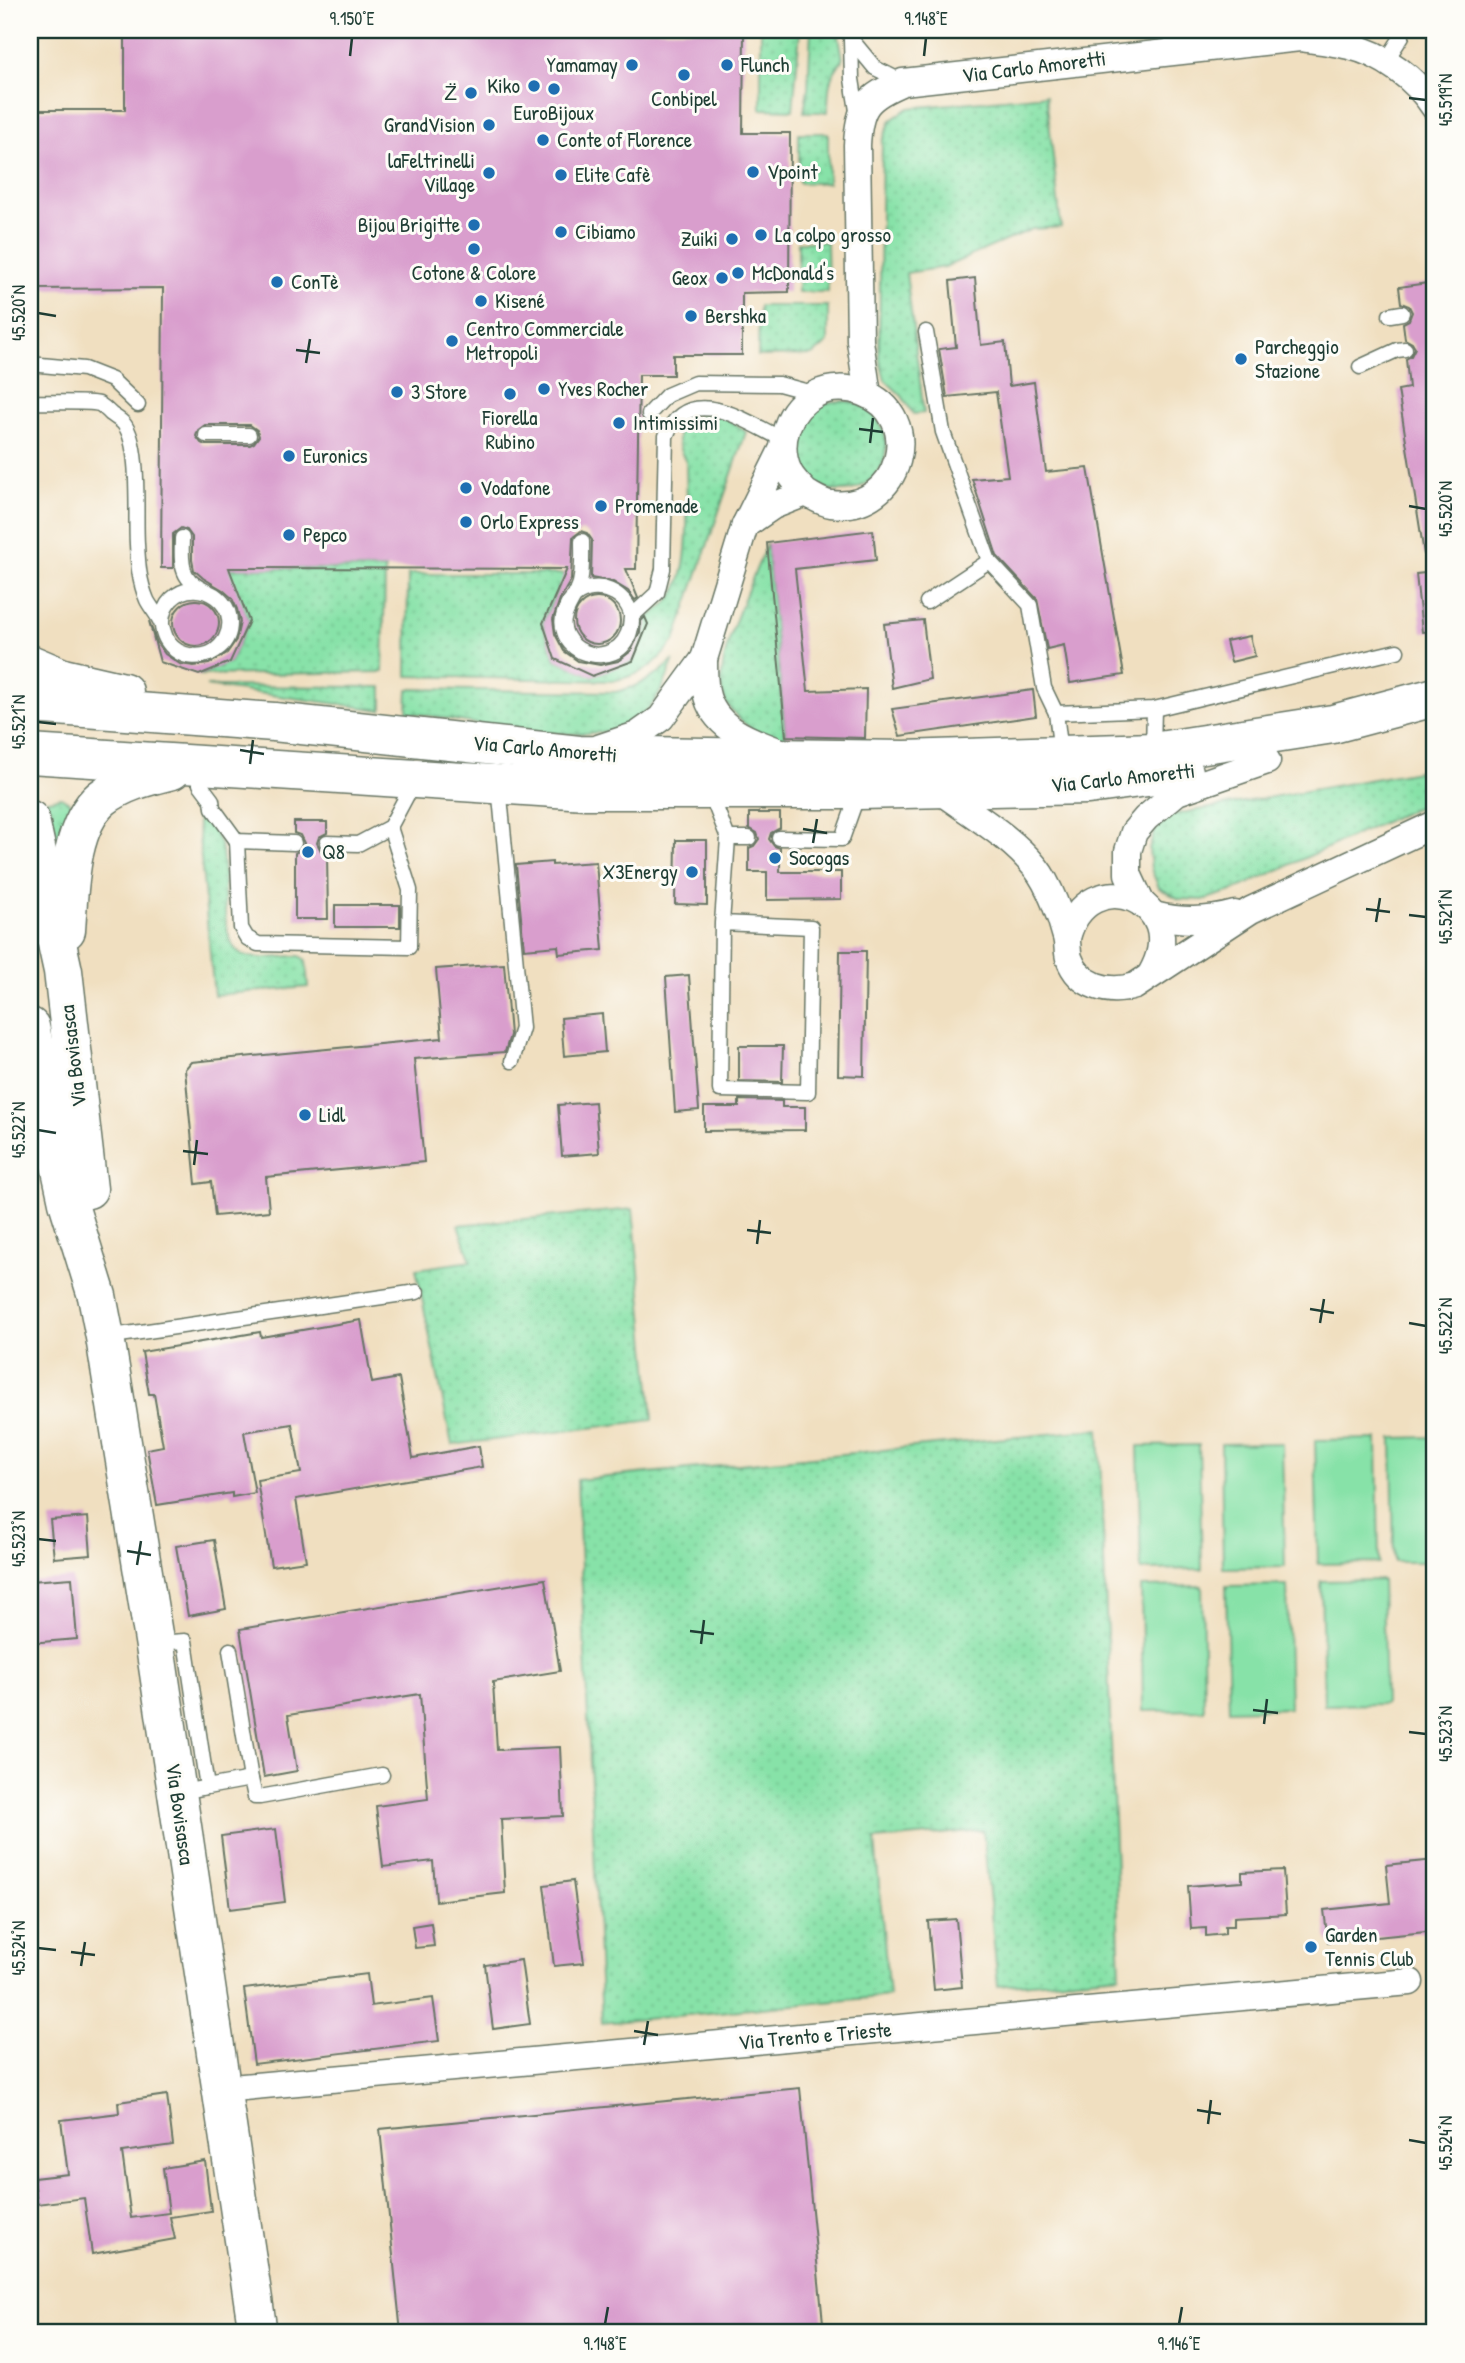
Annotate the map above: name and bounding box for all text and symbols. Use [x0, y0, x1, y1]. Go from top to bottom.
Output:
text: 9.150°E [330, 6, 374, 31]
text: 9.148°E [904, 6, 948, 31]
street label: Via Carlo Amoretti [960, 43, 1108, 90]
place label: Yamamay [547, 50, 618, 79]
place label: Flunch [740, 50, 790, 79]
marker: Yamamay [624, 57, 640, 73]
marker: Flunch [719, 57, 735, 73]
marker: Conbipel [676, 67, 692, 83]
place label: Kiko [487, 71, 520, 100]
text: 45.519°N [1433, 74, 1458, 126]
place label: Z̈ [444, 78, 457, 107]
marker: Kiko [526, 78, 542, 94]
marker: EuroBijoux [546, 81, 562, 97]
place label: Conbipel [651, 84, 717, 113]
marker: Z̈ [463, 85, 479, 101]
place label: EuroBijoux [514, 98, 594, 127]
place label: GrandVision [384, 110, 475, 139]
marker: GrandVision [481, 117, 497, 133]
place label: Conte of Florence [557, 125, 692, 154]
marker: Conte of Florence [535, 132, 551, 148]
place label: laFeltrinelli Village [388, 146, 475, 199]
place label: Vpoint [767, 157, 818, 186]
place label: Elite Cafè [575, 160, 651, 189]
marker: Vpoint [745, 164, 761, 180]
marker: laFeltrinelli Village [481, 165, 497, 181]
marker: Elite Cafè [553, 167, 569, 183]
place label: Bijou Brigitte [358, 210, 460, 239]
marker: Bijou Brigitte [466, 217, 482, 233]
place label: Cibiamo [575, 217, 636, 246]
place label: La colpo grosso [775, 220, 891, 249]
marker: Cibiamo [553, 224, 569, 240]
place label: Zuiki [681, 224, 718, 253]
marker: La colpo grosso [753, 227, 769, 243]
marker: Zuiki [724, 231, 740, 247]
marker: Cotone & Colore [466, 241, 482, 257]
place label: Cotone & Colore [412, 258, 536, 287]
place label: McDonald's [752, 258, 834, 287]
place label: Geox [672, 263, 708, 292]
marker: McDonald's [730, 265, 746, 281]
place label: ConTè [291, 267, 339, 296]
marker: Geox [714, 270, 730, 286]
marker: ConTè [269, 274, 285, 290]
text: 45.520°N [6, 285, 31, 341]
place label: Kisené [495, 286, 545, 315]
marker: Kisené [473, 293, 489, 309]
place label: Bershka [705, 301, 766, 330]
marker: Bershka [683, 308, 699, 324]
place label: Centro Commerciale Metropoli [466, 314, 624, 367]
place label: Parcheggio Stazione [1255, 332, 1339, 385]
marker: Centro Commerciale Metropoli [444, 333, 460, 349]
marker: Parcheggio Stazione [1233, 351, 1249, 367]
place label: Yves Rocher [558, 374, 648, 403]
place label: 3 Store [411, 377, 467, 406]
marker: Yves Rocher [536, 381, 552, 397]
marker: 3 Store [389, 384, 405, 400]
marker: Fiorella Rubino [502, 386, 518, 402]
place label: Fiorella Rubino [482, 403, 537, 456]
place label: Intimissimi [633, 408, 718, 437]
marker: Intimissimi [611, 415, 627, 431]
place label: Euronics [303, 441, 368, 470]
marker: Euronics [281, 448, 297, 464]
place label: Vodafone [480, 473, 551, 502]
marker: Vodafone [458, 480, 474, 496]
text: 45.520°N [1433, 481, 1458, 537]
place label: Promenade [615, 491, 699, 520]
marker: Promenade [593, 498, 609, 514]
place label: Orlo Express [480, 507, 579, 536]
marker: Orlo Express [458, 514, 474, 530]
place label: Pepco [303, 520, 347, 549]
marker: Pepco [281, 527, 297, 543]
text: 45.521°N [6, 695, 31, 749]
street label: Via Carlo Amoretti [472, 728, 618, 769]
street label: Via Carlo Amoretti [1049, 756, 1196, 799]
place label: Q8 [322, 837, 345, 866]
place label: Socogas [789, 843, 849, 872]
marker: Q8 [300, 844, 316, 860]
marker: Socogas [767, 850, 783, 866]
place label: X3Energy [603, 857, 678, 886]
marker: X3Energy [684, 864, 700, 880]
text: 45.521°N [1433, 890, 1458, 944]
street label: Via Bovisasca [52, 1003, 93, 1109]
place label: Lidl [319, 1100, 346, 1129]
text: 45.522°N [6, 1102, 31, 1158]
marker: Lidl [297, 1107, 313, 1123]
text: 45.522°N [1433, 1298, 1458, 1354]
text: 45.523°N [6, 1511, 31, 1567]
text: 45.523°N [1433, 1706, 1458, 1762]
street label: Via Bovisasca [159, 1761, 202, 1867]
place label: Garden Tennis Club [1325, 1920, 1414, 1973]
text: 45.524°N [6, 1921, 31, 1975]
marker: Garden Tennis Club [1303, 1939, 1319, 1955]
street label: Via Trento e Trieste [737, 2014, 893, 2057]
text: 45.524°N [1433, 2116, 1458, 2170]
text: 9.148°E [583, 2331, 627, 2356]
text: 9.146°E [1157, 2331, 1201, 2356]

